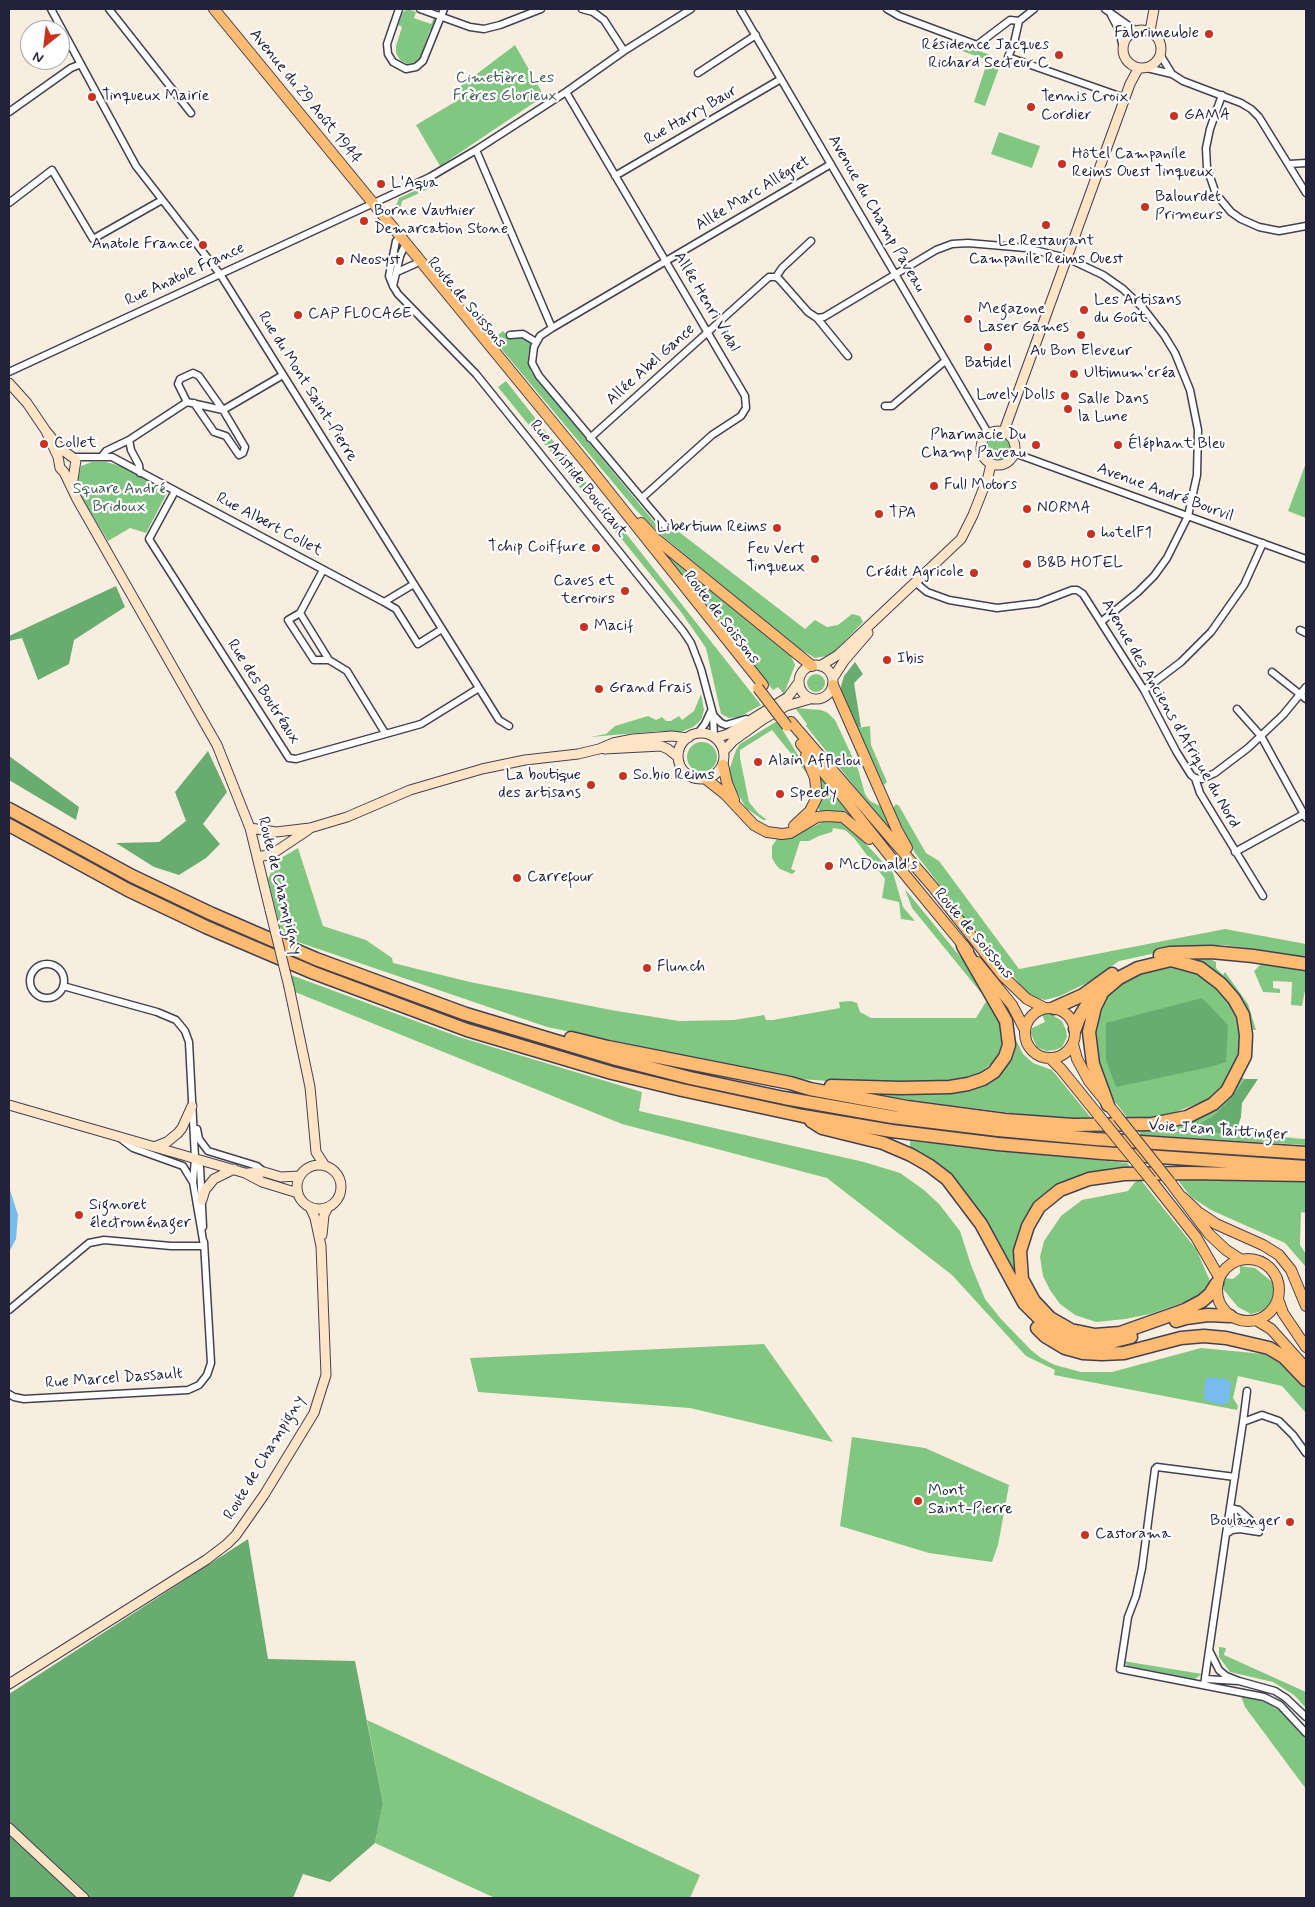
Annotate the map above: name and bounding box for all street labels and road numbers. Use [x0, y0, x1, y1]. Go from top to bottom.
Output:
street label: Avenue du 29 Août 1944 [245, 26, 365, 168]
street label: Rue Harry Baur [641, 82, 741, 150]
street label: Avenue du Champ Paveau [823, 132, 929, 296]
street label: Allée Marc Allégret [692, 152, 814, 236]
street label: Rue Anatole France [122, 239, 248, 311]
street label: Allée Henri Vidal [669, 249, 743, 355]
street label: Route de Soissons [422, 254, 510, 352]
street label: Rue du Mont Saint-Pierre [253, 308, 361, 466]
street label: Allée Abel Gance [603, 320, 699, 410]
street label: Rue Aristide Boucicaut [525, 417, 631, 541]
street label: Avenue André Bourvil [1094, 459, 1236, 527]
street label: Rue Albert Collet [213, 489, 325, 561]
street label: Route de Soissons [679, 568, 763, 668]
street label: Avenue des Anciens d'Afrique du Nord [1096, 596, 1244, 832]
street label: Rue des Boutréaux [222, 636, 304, 748]
street label: Route de Champigny [253, 815, 305, 957]
street label: Route de Soissons [929, 885, 1017, 983]
street label: Voie Jean Taittinger [1148, 1117, 1288, 1145]
street label: Rue Marcel Dassault [44, 1365, 184, 1393]
street label: Route de Champigny [220, 1392, 310, 1524]

